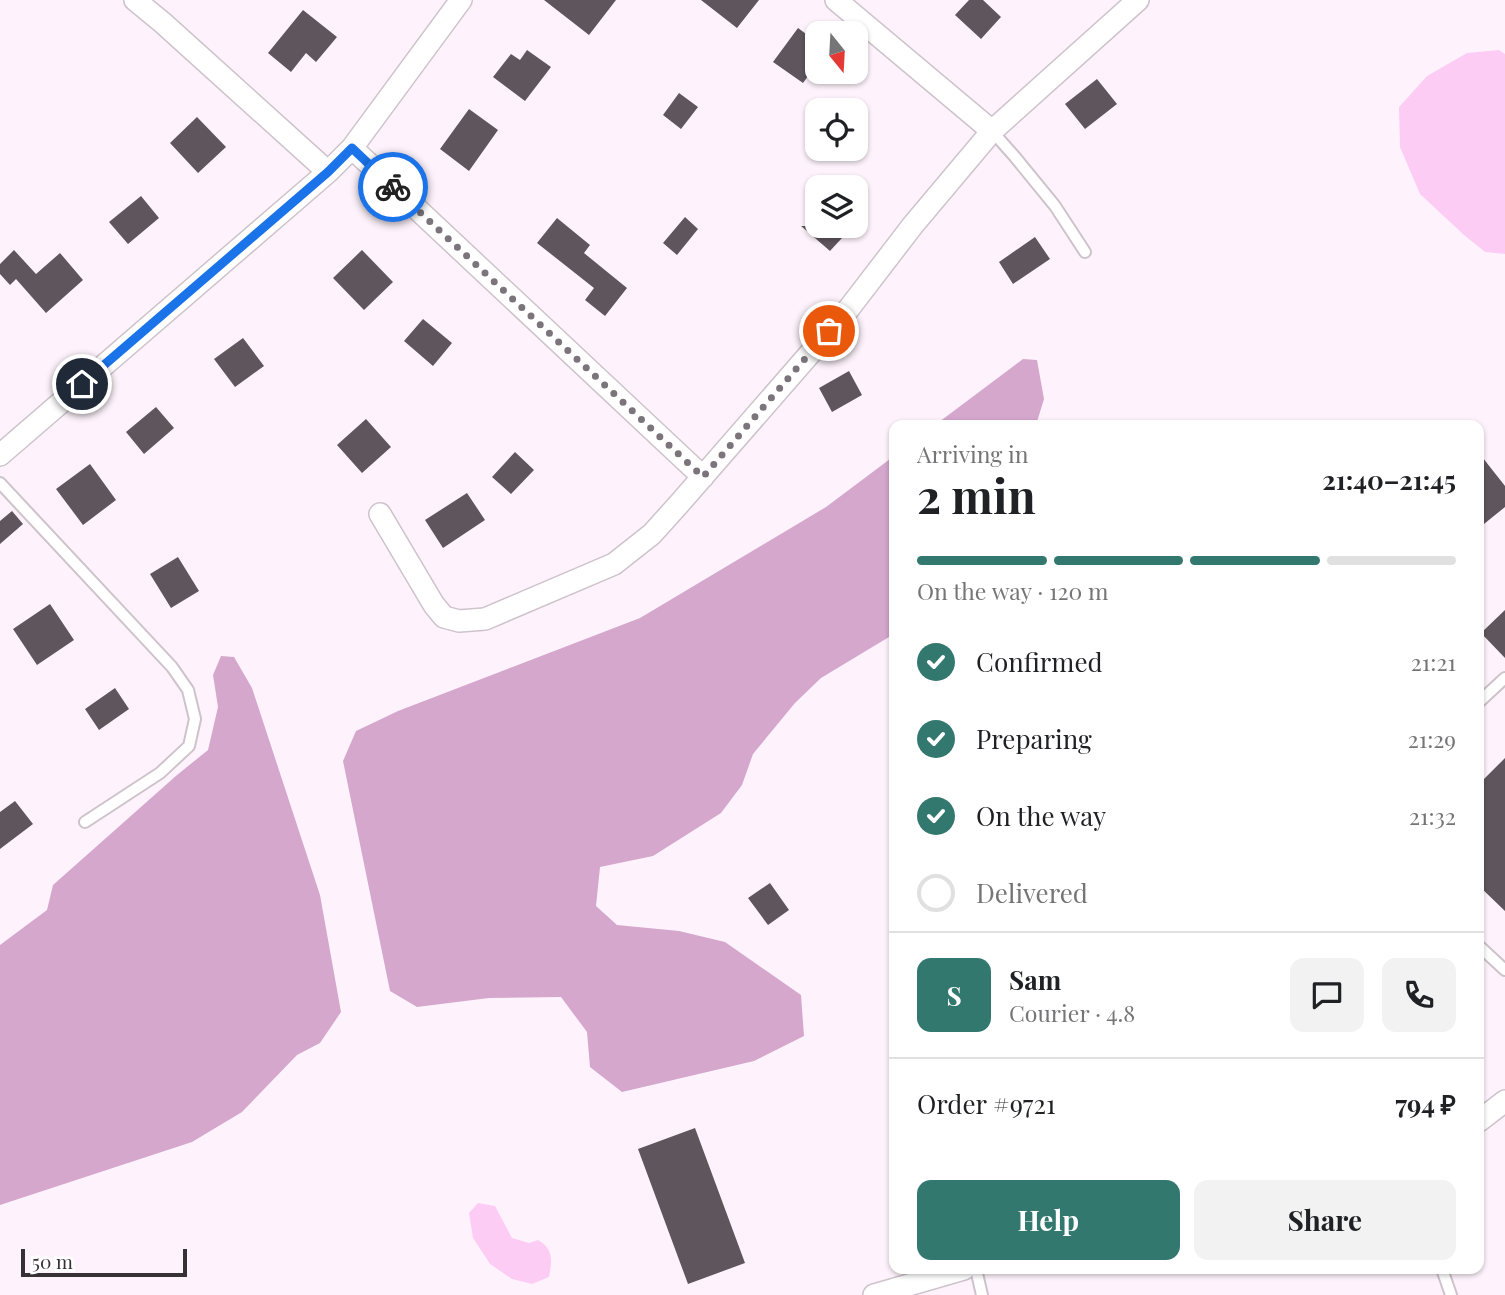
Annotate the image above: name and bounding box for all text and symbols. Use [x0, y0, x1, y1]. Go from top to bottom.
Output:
north arrow [805, 21, 868, 84]
map controls [805, 21, 868, 238]
button: locate [805, 98, 868, 161]
courier [358, 152, 428, 222]
icon: bike [374, 168, 412, 206]
button: layers [805, 175, 868, 238]
pin [799, 301, 859, 361]
icon: bag [810, 312, 848, 350]
pin [52, 354, 112, 414]
icon: home [63, 365, 101, 403]
text: Arriving in [917, 438, 1029, 469]
text: 21:40–21:45 [1322, 462, 1456, 497]
text: 2 min [917, 464, 1036, 526]
text: On the way · 120 m [917, 575, 1109, 606]
icon: check [917, 643, 955, 681]
text: Confirmed [976, 644, 1103, 679]
text: 21:21 [1411, 646, 1456, 677]
icon: check [917, 720, 955, 758]
text: Preparing [976, 721, 1092, 756]
text: 21:29 [1408, 723, 1456, 754]
icon: check [917, 797, 955, 835]
text: On the way [976, 798, 1106, 833]
text: 21:32 [1409, 800, 1456, 831]
text: Delivered [976, 875, 1088, 910]
button: chat [1290, 958, 1364, 1032]
button: phone [1382, 958, 1456, 1032]
text: Sam [1009, 962, 1061, 997]
text: S [946, 978, 962, 1013]
text: Courier · 4.8 [1009, 997, 1135, 1028]
text: Order #9721 [917, 1086, 1056, 1121]
text: 794 ₽ [1395, 1086, 1456, 1121]
button: Help [917, 1180, 1180, 1260]
button: Share [1194, 1180, 1456, 1260]
scale bar [21, 1246, 187, 1278]
text: 50 m [32, 1248, 73, 1274]

